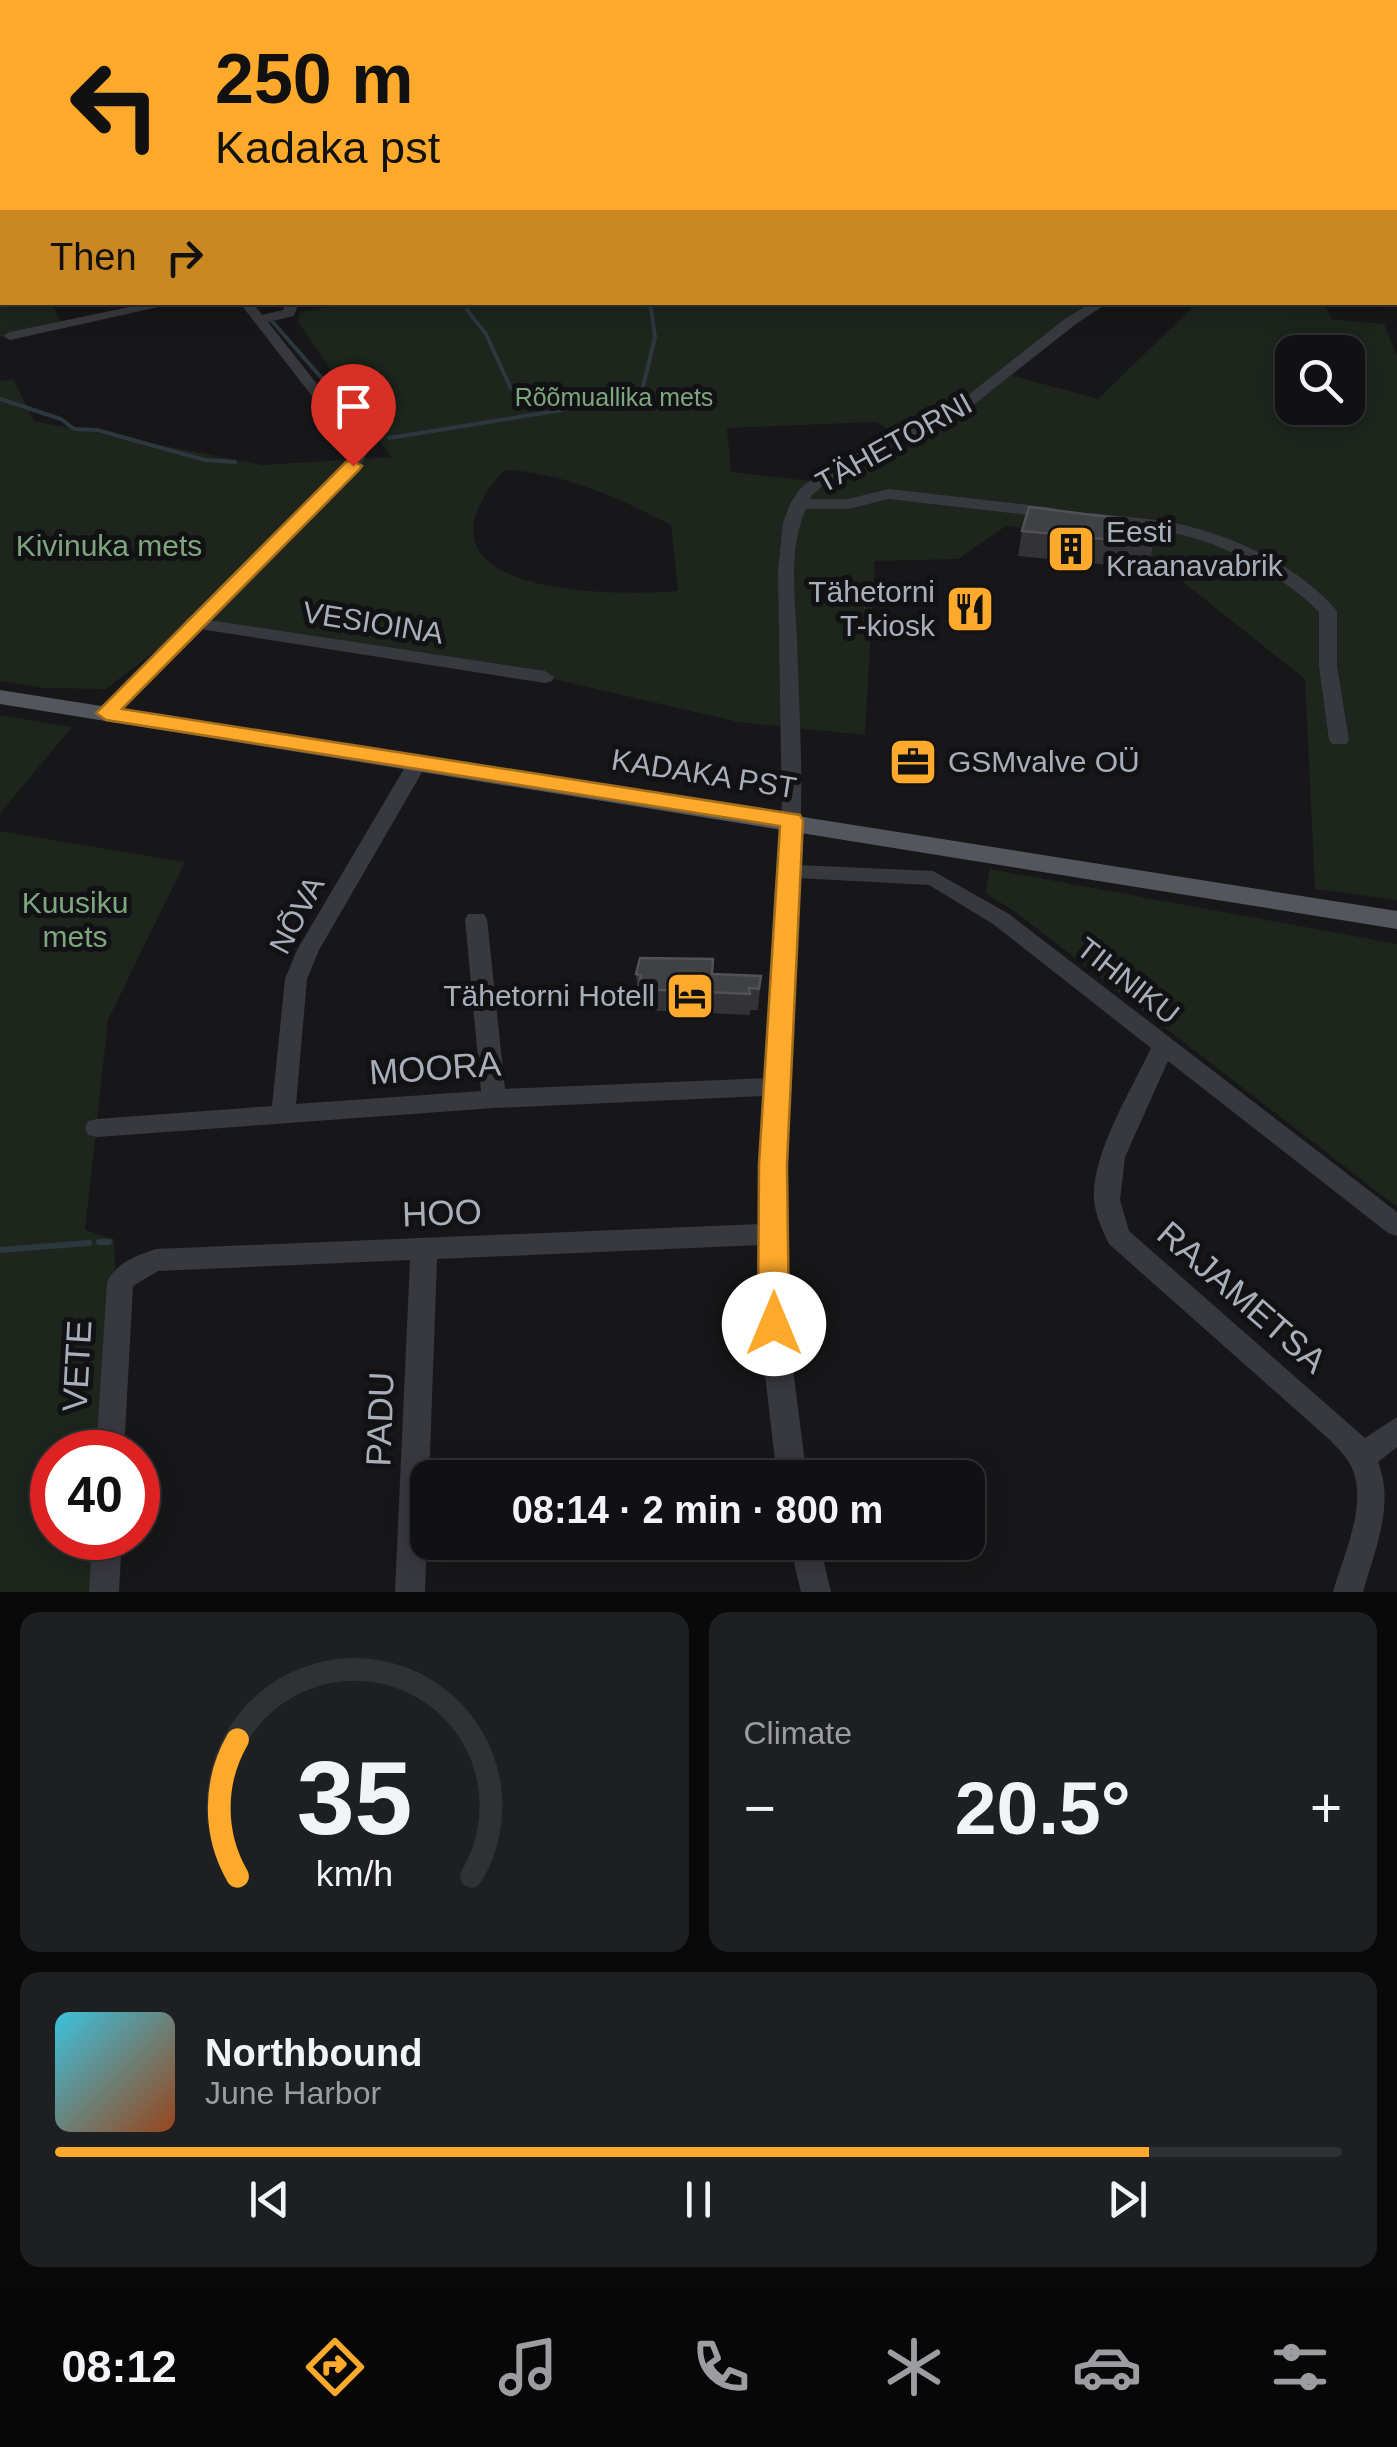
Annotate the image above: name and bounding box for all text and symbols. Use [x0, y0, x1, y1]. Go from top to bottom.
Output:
icon: left [50, 40, 180, 170]
text: 250 m [215, 40, 413, 118]
text: Kadaka pst [215, 122, 440, 173]
icon: right [157, 230, 212, 285]
text: Then [50, 236, 137, 278]
map controls [1275, 335, 1365, 425]
button: search [1275, 335, 1365, 425]
pin [311, 364, 396, 467]
icon: arrive [326, 379, 381, 434]
park label: Rõõmuallika mets [515, 383, 713, 411]
street label: TÄHETORNI [810, 386, 977, 499]
place label: Eesti Kraanavabrik [1106, 515, 1284, 582]
building icon: Eesti Kraanavabrik [1045, 523, 1097, 575]
park label: Kivinuka mets [16, 529, 202, 562]
place label: Tähetorni T-kiosk [808, 575, 936, 642]
restaurant icon: Tähetorni T-kiosk [944, 583, 996, 635]
street label: VESIOINA [301, 595, 446, 650]
office icon: GSMvalve OÜ [887, 736, 939, 788]
street label: KADAKA PST [609, 743, 799, 804]
place label: GSMvalve OÜ [948, 745, 1140, 778]
street label: NÕVA [263, 870, 331, 959]
park label: Kuusiku mets [22, 886, 128, 953]
street label: TIHNIKU [1071, 931, 1186, 1031]
hotel icon: Tähetorni Hotell [664, 970, 716, 1022]
place label: Tähetorni Hotell [443, 979, 655, 1012]
street label: MOORA [368, 1043, 503, 1092]
street label: HOO [401, 1192, 483, 1233]
street label: RAJAMETSA [1150, 1213, 1335, 1381]
position arrow [722, 1272, 826, 1376]
street label: VETE [55, 1319, 98, 1413]
street label: PADU [358, 1371, 401, 1467]
speed limit sign: 40 [30, 1430, 160, 1560]
text: 08:14 · 2 min · 800 m [512, 1489, 883, 1531]
text: Climate [744, 1715, 852, 1751]
text: 35 [296, 1740, 412, 1856]
text: 20.5° [955, 1766, 1131, 1850]
text: − [744, 1777, 776, 1839]
text: + [1310, 1777, 1342, 1839]
text: km/h [316, 1854, 393, 1894]
text: Northbound [205, 2032, 422, 2074]
text: June Harbor [205, 2075, 381, 2111]
icon: previous [242, 2172, 297, 2227]
icon: pause [671, 2172, 726, 2227]
icon: next [1100, 2172, 1155, 2227]
icon: directions [300, 2332, 370, 2402]
icon: music [493, 2332, 563, 2402]
icon: phone [686, 2332, 756, 2402]
icon: climate [879, 2332, 949, 2402]
icon: car [1072, 2332, 1142, 2402]
icon: filters [1265, 2332, 1335, 2402]
text: 08:12 [62, 2341, 177, 2392]

